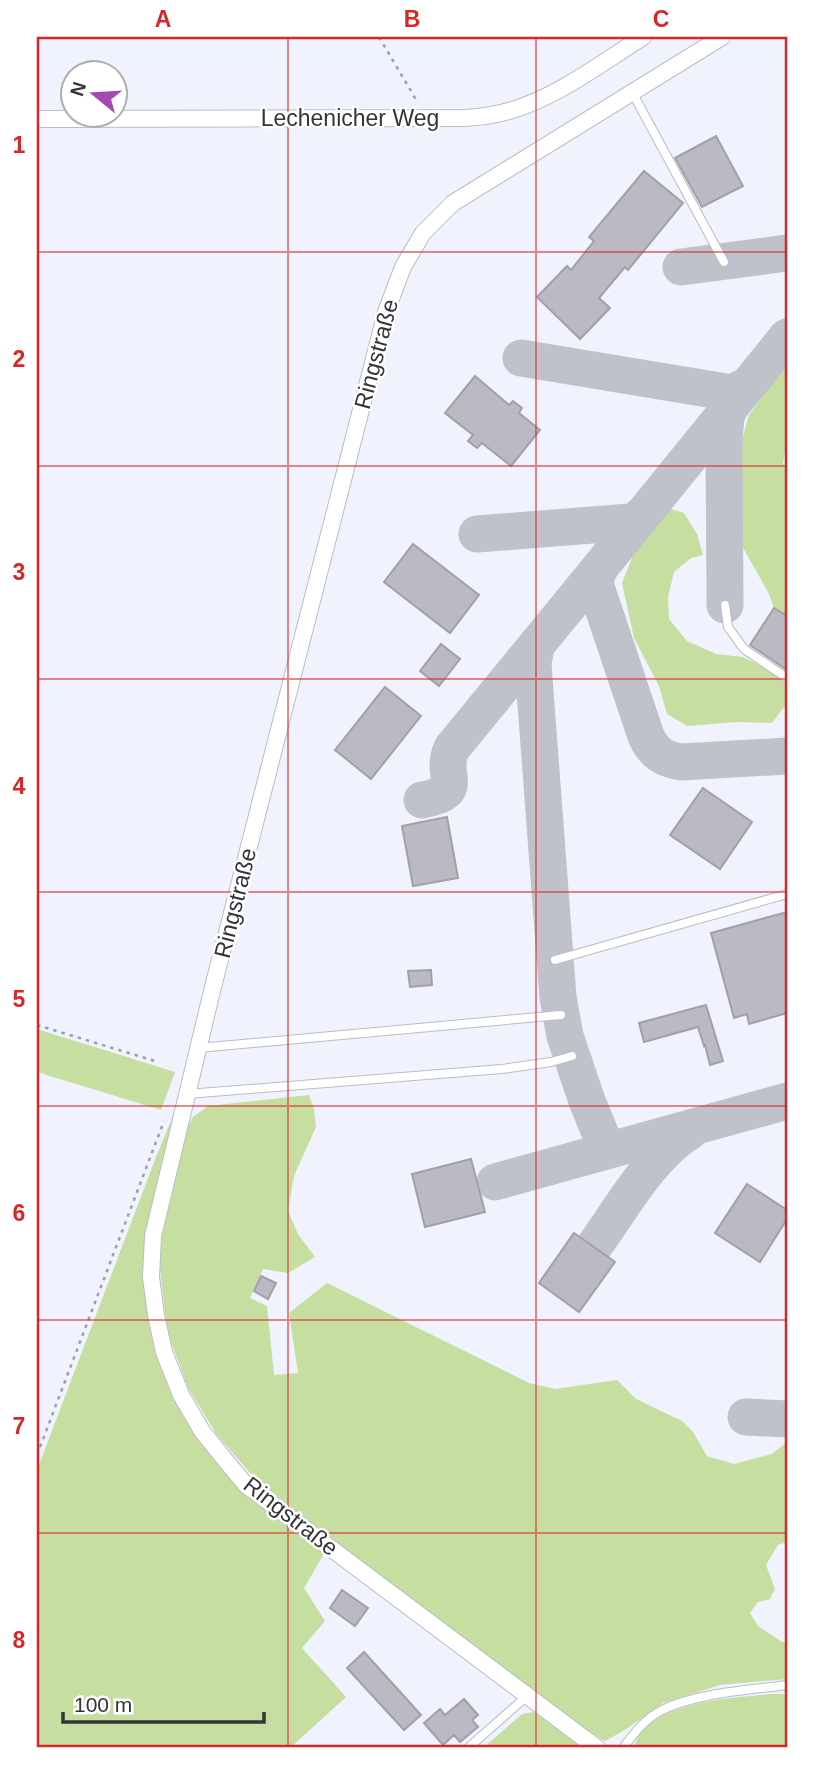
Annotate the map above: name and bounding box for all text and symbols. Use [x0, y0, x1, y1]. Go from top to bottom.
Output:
text: A [155, 6, 171, 32]
text: B [404, 6, 420, 32]
text: C [653, 6, 669, 32]
north arrow [60, 60, 130, 130]
text: N [66, 79, 90, 99]
street label: Lechenicher Weg [261, 105, 439, 131]
text: 1 [13, 132, 26, 158]
street label: Ringstraße [349, 296, 403, 412]
text: 2 [13, 346, 25, 372]
text: 3 [13, 559, 25, 585]
text: 4 [13, 773, 26, 799]
street label: Ringstraße [209, 845, 261, 961]
text: 5 [13, 986, 26, 1012]
text: 6 [13, 1200, 25, 1226]
text: 7 [13, 1413, 25, 1439]
street label: Ringstraße [239, 1471, 343, 1561]
text: 8 [13, 1627, 26, 1653]
scale bar [63, 1680, 264, 1724]
text: 100 m [74, 1693, 132, 1716]

